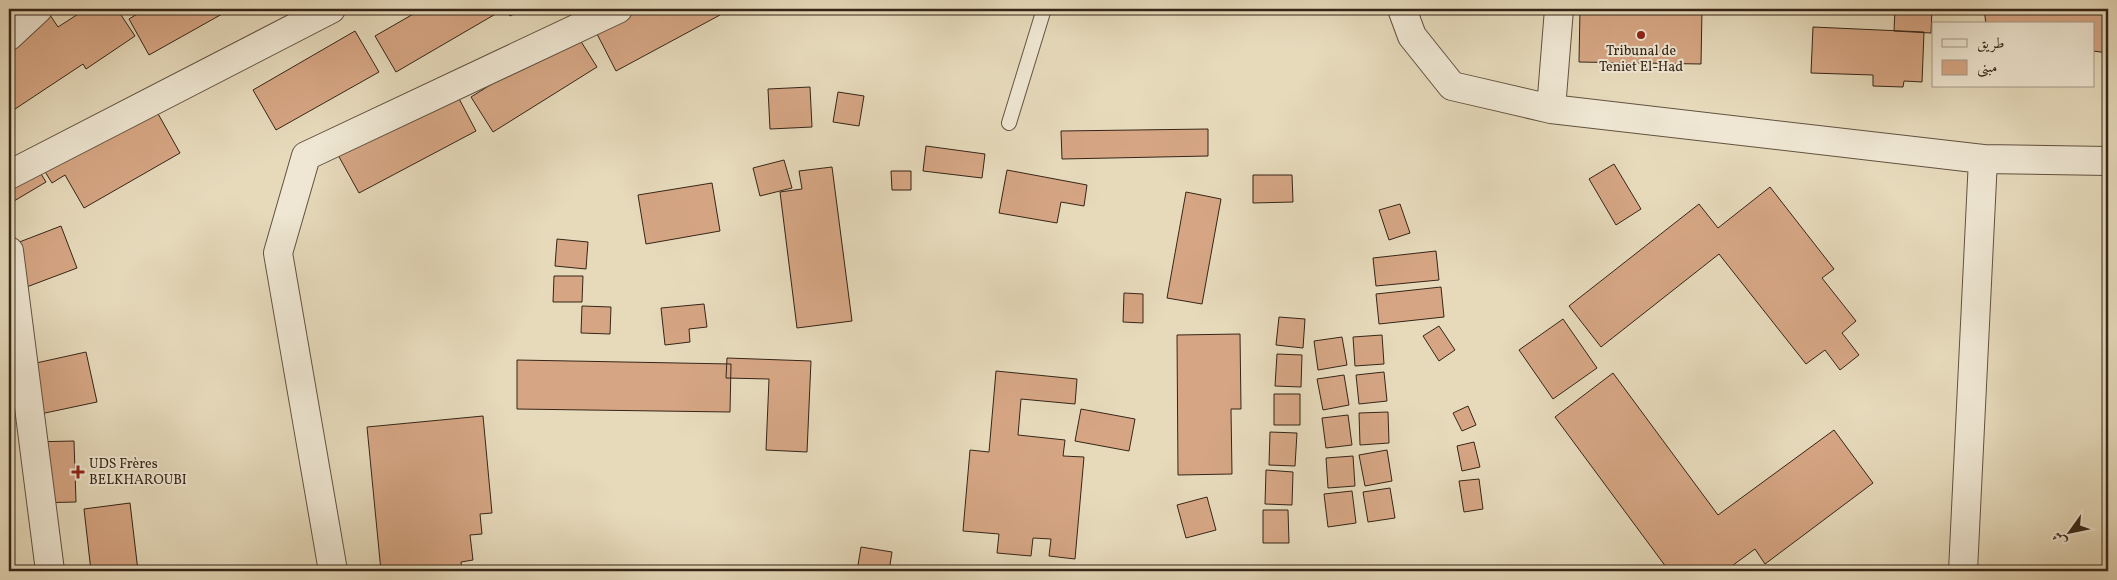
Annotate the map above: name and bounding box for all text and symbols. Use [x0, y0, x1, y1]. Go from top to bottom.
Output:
legend [1932, 22, 2094, 88]
marker: Tribunal de Teniet El-Had [1635, 29, 1647, 41]
text: طريق [1977, 34, 2004, 55]
place label: Tribunal de Teniet El-Had [1599, 42, 1683, 77]
text: مبنى [1977, 58, 1997, 79]
place label: UDS Frères BELKHAROUBI [89, 455, 187, 490]
marker: UDS Frères BELKHAROUBI [71, 465, 85, 479]
north arrow [2044, 508, 2094, 558]
text: ش [2049, 527, 2072, 549]

